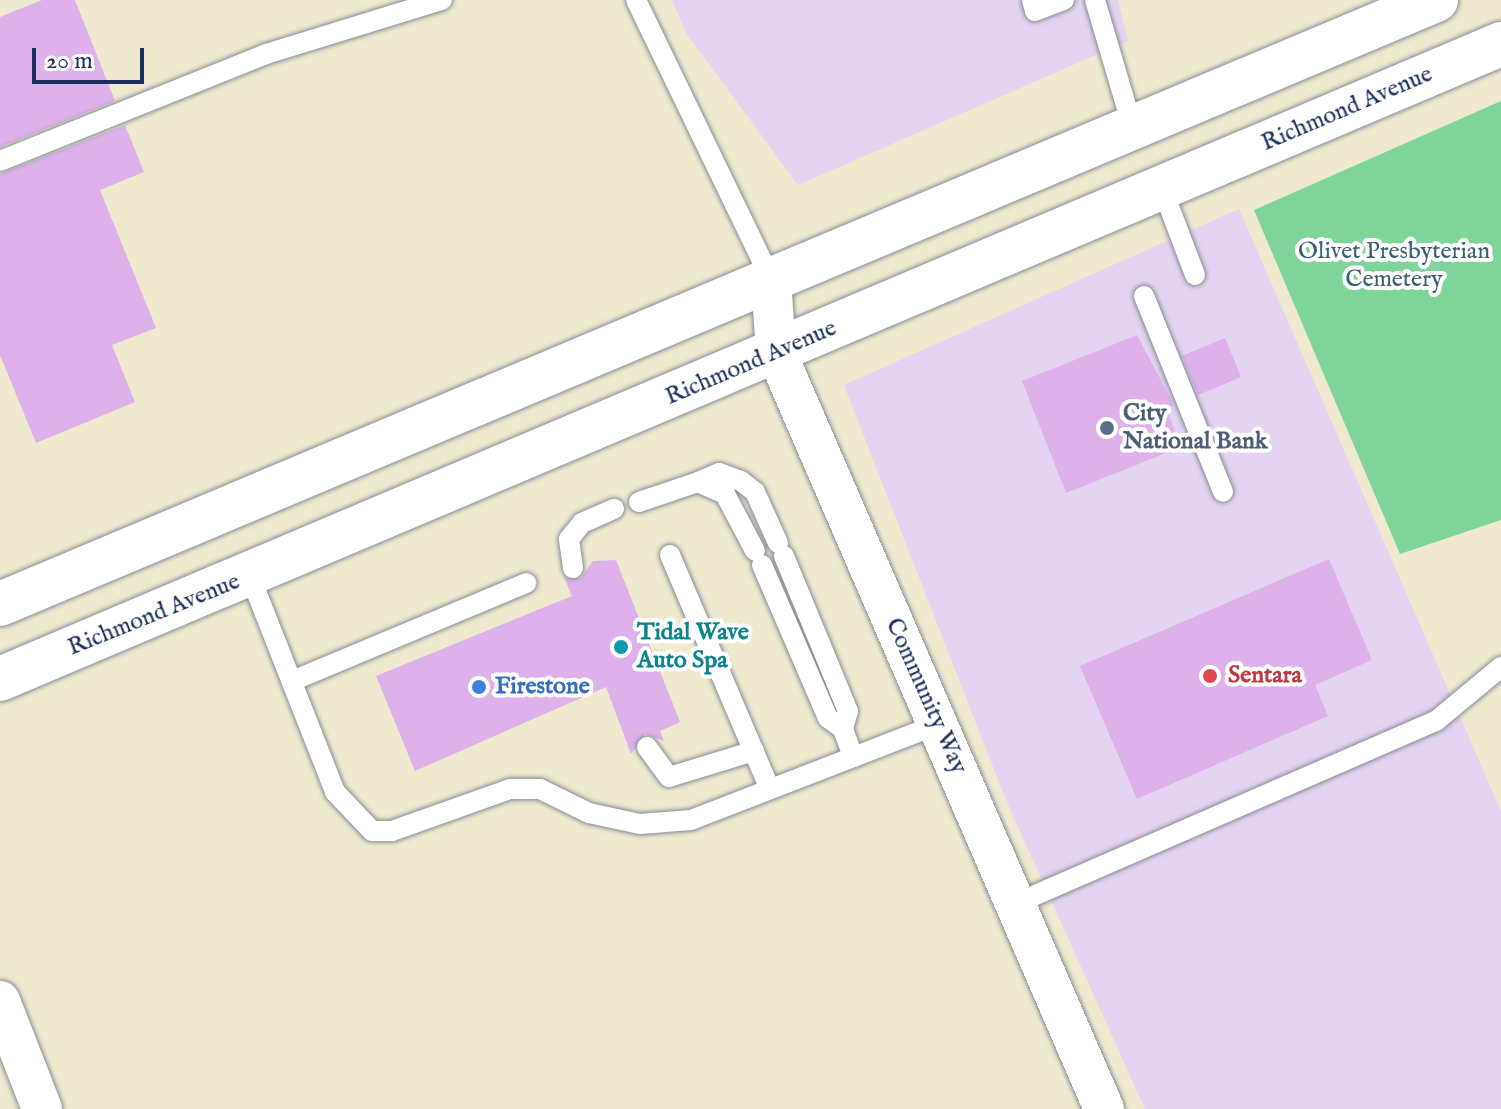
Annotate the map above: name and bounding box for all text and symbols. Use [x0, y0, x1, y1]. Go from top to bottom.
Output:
scale bar [36, 32, 148, 82]
text: 20 m [46, 46, 93, 77]
street label: Richmond Avenue [1257, 60, 1437, 158]
park label: Olivet Presbyterian Cemetery [1298, 238, 1490, 294]
street label: Richmond Avenue [661, 314, 841, 412]
place label: City National Bank [1123, 400, 1268, 456]
marker: City National Bank [1098, 419, 1116, 437]
street label: Richmond Avenue [64, 567, 244, 663]
street label: Community Way [879, 614, 973, 778]
place label: Tidal Wave Auto Spa [637, 619, 749, 675]
marker: Tidal Wave Auto Spa [612, 638, 630, 656]
place label: Sentara [1228, 662, 1302, 690]
marker: Sentara [1199, 665, 1221, 687]
place label: Firestone [495, 673, 590, 701]
marker: Firestone [470, 678, 488, 696]

